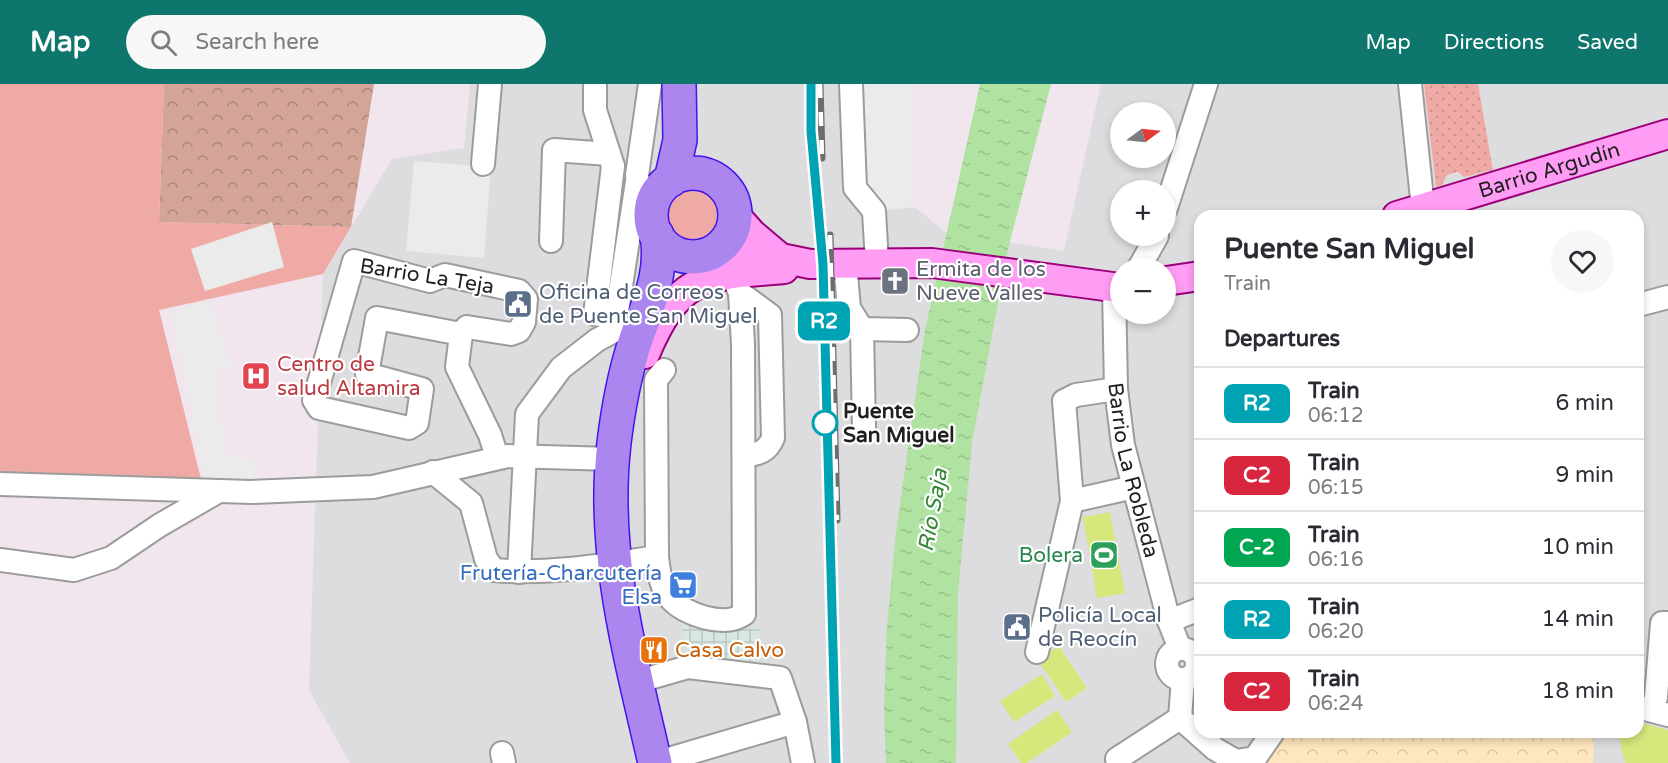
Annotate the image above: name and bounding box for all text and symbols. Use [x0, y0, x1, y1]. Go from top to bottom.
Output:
search box [126, 15, 546, 69]
text: Map [30, 25, 90, 59]
icon: search [147, 26, 180, 59]
text: Search here [195, 29, 319, 55]
text: Map [1365, 30, 1411, 55]
text: Directions [1444, 30, 1544, 55]
text: Saved [1577, 30, 1638, 55]
north arrow [1110, 102, 1176, 168]
map controls [1110, 102, 1176, 324]
street label: Barrio Argudín [1476, 137, 1623, 204]
button: + [1110, 180, 1176, 246]
button: heart [1551, 230, 1614, 293]
text: Puente San Miguel [1224, 232, 1474, 266]
street label: Barrio La Teja [358, 254, 496, 299]
place label: Ermita de los Nueve Valles [916, 257, 1046, 306]
button: − [1110, 258, 1176, 324]
church icon: Ermita de los Nueve Valles [879, 265, 911, 297]
text: Train [1224, 272, 1271, 296]
place label: Oficina de Correos de Puente San Miguel [539, 280, 757, 329]
public building icon: Oficina de Correos de Puente San Miguel [502, 288, 534, 320]
line badge: R2 [797, 302, 851, 340]
text: R2 [810, 309, 838, 334]
text: Departures [1224, 326, 1340, 352]
place label: Centro de salud Altamira [277, 352, 421, 401]
hospital icon: Centro de salud Altamira [240, 360, 272, 392]
text: Train [1308, 378, 1360, 404]
street label: Barrio La Robleda [1102, 381, 1164, 560]
text: 6 min [1555, 390, 1614, 416]
text: R2 [1243, 391, 1271, 416]
place label: Puente San Miguel [843, 399, 954, 448]
text: 06:12 [1308, 404, 1363, 428]
marker: Puente San Miguel [812, 410, 838, 436]
text: Train [1308, 450, 1360, 476]
text: 9 min [1555, 462, 1614, 488]
text: C2 [1243, 463, 1271, 488]
water label: Río Saja [913, 466, 953, 554]
text: 06:15 [1308, 476, 1363, 500]
text: Train [1308, 522, 1360, 548]
text: 10 min [1542, 534, 1614, 560]
text: C-2 [1239, 535, 1275, 560]
sports icon: Bolera [1088, 539, 1120, 571]
place label: Bolera [1019, 543, 1083, 568]
text: 06:16 [1308, 548, 1363, 572]
place label: Frutería-Charcutería Elsa [460, 561, 662, 610]
supermarket icon: Frutería-Charcutería Elsa [667, 569, 699, 601]
text: Train [1308, 594, 1360, 620]
place label: Policía Local de Reocín [1038, 603, 1162, 652]
text: 14 min [1542, 606, 1614, 632]
text: R2 [1243, 607, 1271, 632]
public building icon: Policía Local de Reocín [1001, 611, 1033, 643]
text: 06:20 [1308, 620, 1363, 644]
restaurant icon: Casa Calvo [638, 634, 670, 666]
place label: Casa Calvo [675, 638, 784, 663]
text: Train [1308, 666, 1360, 692]
text: 18 min [1542, 678, 1614, 704]
text: C2 [1243, 679, 1271, 704]
text: 06:24 [1308, 692, 1363, 716]

